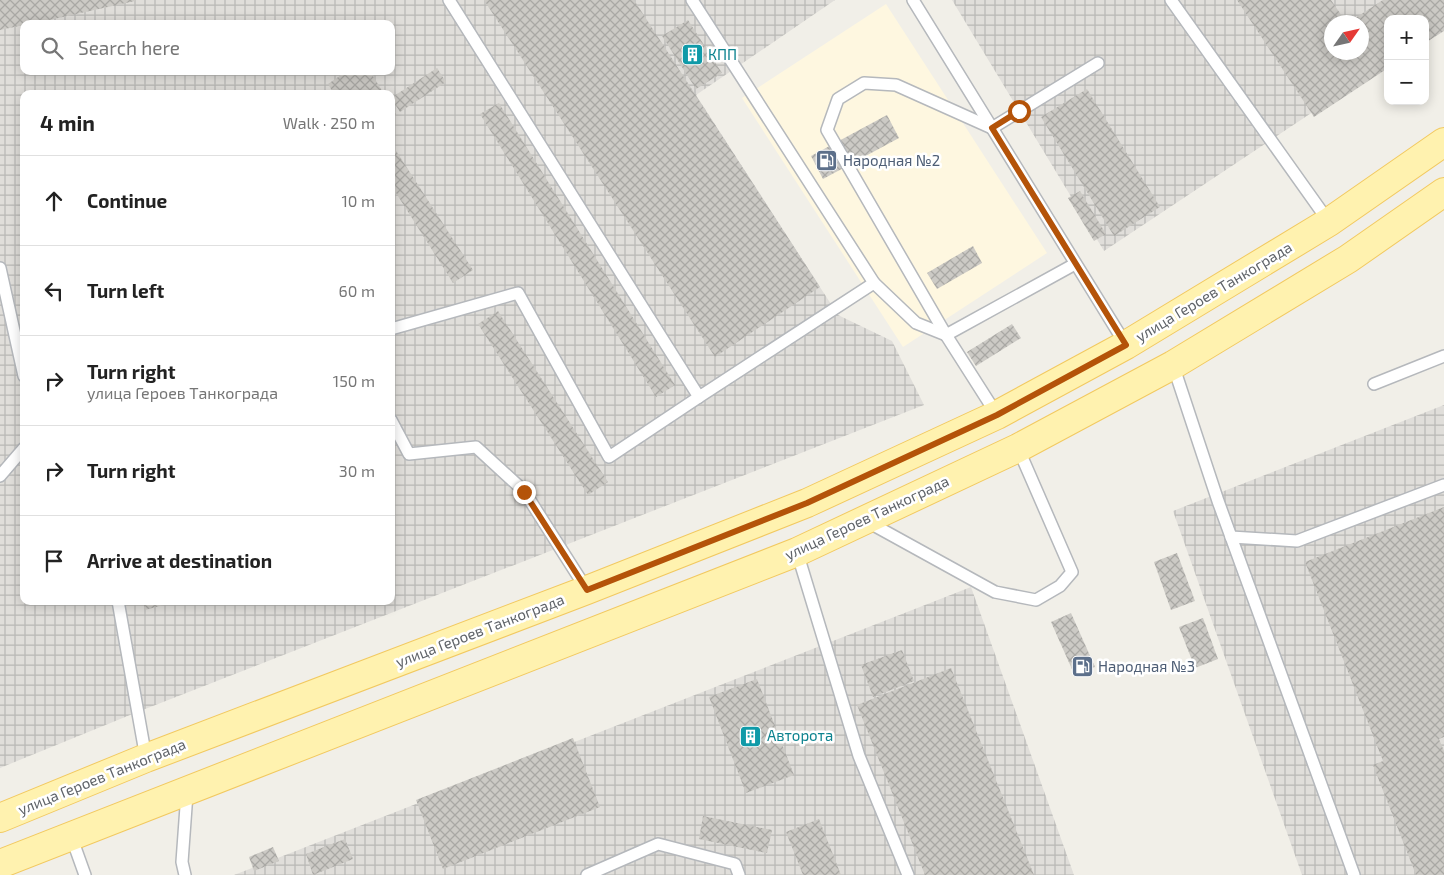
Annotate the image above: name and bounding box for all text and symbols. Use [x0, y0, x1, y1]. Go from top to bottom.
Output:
north arrow [1324, 15, 1369, 60]
map controls [1384, 15, 1429, 105]
button: + [1384, 15, 1429, 60]
search box [20, 20, 395, 75]
icon: search [38, 34, 66, 62]
text: Search here [78, 36, 180, 59]
building icon: КПП [680, 43, 704, 67]
place label: КПП [708, 45, 737, 63]
button: − [1384, 60, 1429, 105]
route start [1008, 100, 1031, 123]
text: 4 min [40, 110, 95, 135]
text: Walk · 250 m [283, 113, 375, 132]
fuel station icon: Народная №2 [815, 149, 839, 173]
place label: Народная №2 [843, 151, 940, 169]
icon: ahead [40, 187, 68, 215]
text: Continue [87, 189, 167, 212]
text: 10 m [341, 191, 375, 210]
street label: улица Героев Танкограда [1132, 237, 1295, 346]
icon: left [40, 277, 68, 305]
text: Turn left [87, 279, 164, 302]
text: 60 m [339, 281, 375, 300]
text: Turn right [87, 360, 175, 383]
icon: right [40, 367, 68, 395]
text: 150 m [333, 371, 375, 390]
text: улица Героев Танкограда [87, 383, 278, 402]
icon: right [40, 457, 68, 485]
text: Turn right [87, 459, 175, 482]
text: 30 m [339, 461, 375, 480]
street label: улица Героев Танкограда [782, 471, 952, 564]
route end [513, 481, 536, 504]
icon: arrive [40, 547, 68, 575]
text: Arrive at destination [87, 549, 272, 572]
street label: улица Героев Танкограда [393, 590, 567, 672]
fuel station icon: Народная №3 [1070, 655, 1094, 679]
place label: Народная №3 [1098, 657, 1195, 675]
building icon: Авторота [739, 724, 763, 748]
place label: Авторота [767, 726, 833, 744]
street label: улица Героев Танкограда [15, 734, 188, 819]

